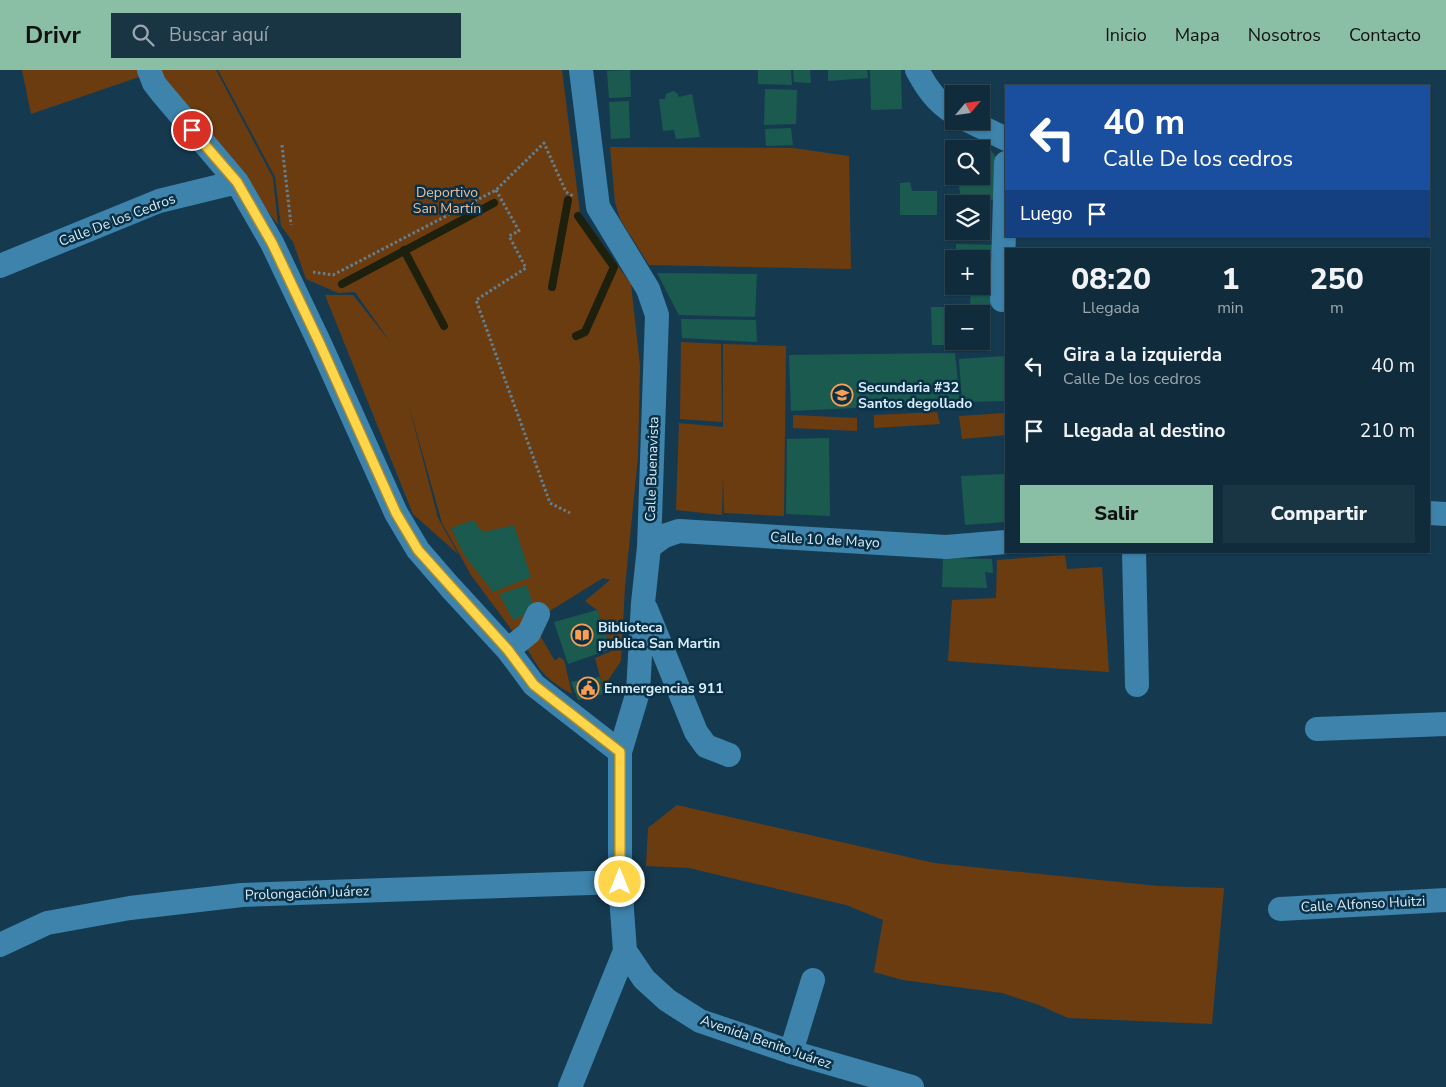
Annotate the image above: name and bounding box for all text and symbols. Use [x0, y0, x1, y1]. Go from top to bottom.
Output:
search box [111, 13, 461, 58]
text: Drivr [25, 19, 81, 51]
icon: search [129, 21, 157, 49]
text: Buscar aquí [169, 22, 268, 48]
text: Inicio [1105, 23, 1147, 47]
text: Mapa [1175, 23, 1220, 47]
text: Nosotros [1248, 23, 1321, 47]
text: Contacto [1349, 23, 1421, 47]
north arrow [945, 85, 990, 130]
map controls [945, 85, 990, 350]
text: 40 m [1103, 99, 1185, 146]
icon: left [1020, 105, 1085, 170]
pin [171, 109, 213, 151]
icon: arrive [178, 116, 206, 144]
button: search [945, 140, 990, 185]
text: Calle De los cedros [1103, 144, 1293, 174]
park label: Deportivo San Martín [413, 183, 481, 218]
street label: Calle De los Cedros [56, 189, 178, 251]
button: layers [945, 195, 990, 240]
icon: arrive [1083, 200, 1111, 228]
text: Luego [1020, 201, 1073, 227]
button: + [945, 250, 990, 295]
text: 08:20 [1071, 259, 1151, 300]
text: 1 [1221, 259, 1239, 300]
text: 250 [1310, 259, 1364, 300]
text: Llegada [1082, 297, 1140, 319]
text: min [1217, 297, 1244, 319]
text: m [1330, 297, 1344, 319]
button: − [945, 305, 990, 350]
text: Gira a la izquierda [1063, 342, 1222, 368]
icon: left [1020, 352, 1048, 380]
text: 40 m [1371, 353, 1415, 379]
text: Calle De los cedros [1063, 368, 1201, 390]
place label: Secundaria #32 Santos degollado [858, 378, 972, 413]
school or university icon: Secundaria #32 Santos degollado [830, 383, 854, 407]
street label: Calle Buenavista [641, 416, 663, 522]
icon: arrive [1020, 417, 1048, 445]
text: Llegada al destino [1063, 418, 1225, 444]
text: 210 m [1360, 418, 1415, 444]
button: Salir [1020, 485, 1213, 543]
button: Compartir [1223, 485, 1415, 543]
street label: Calle 10 de Mayo [770, 528, 880, 552]
place label: Biblioteca publica San Martin [598, 618, 720, 653]
library icon: Biblioteca publica San Martin [570, 623, 594, 647]
public building icon: Enmergencias 911 [576, 676, 600, 700]
place label: Enmergencias 911 [604, 679, 724, 698]
position arrow [593, 855, 645, 907]
street label: Prolongación Juárez [244, 881, 370, 905]
street label: Calle Alfonso Huitzi [1300, 891, 1426, 917]
street label: Avenida Benito Juárez [698, 1011, 835, 1074]

